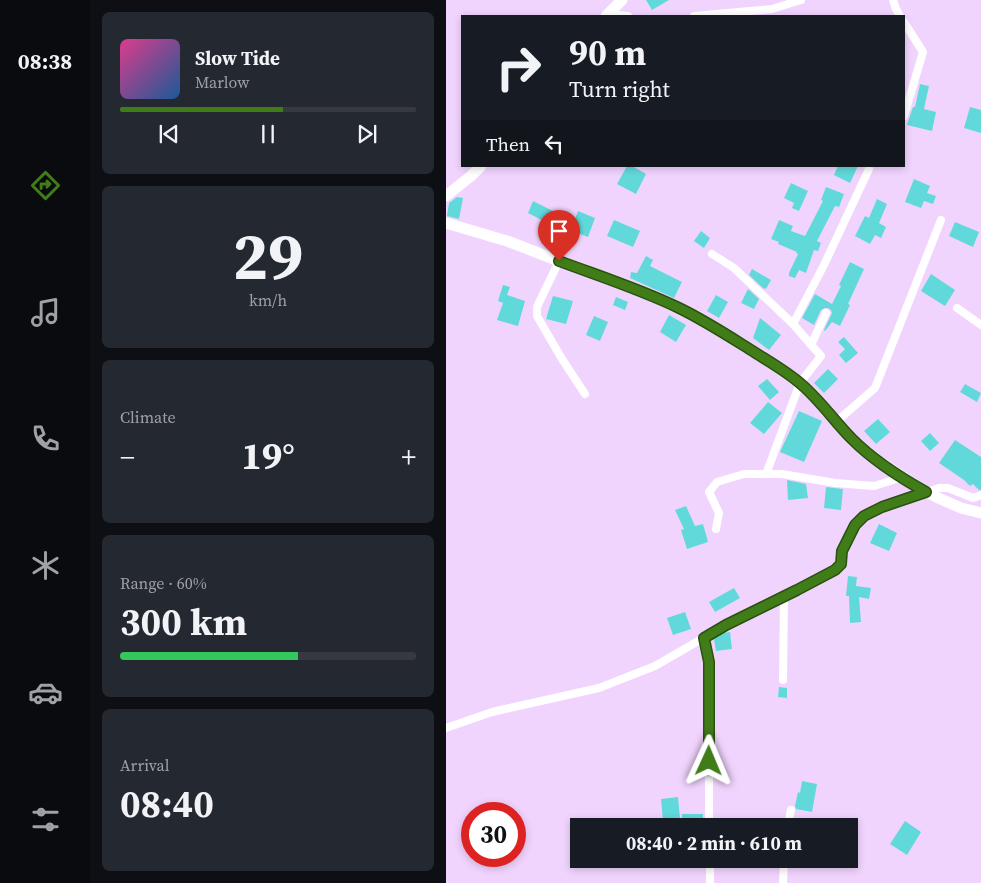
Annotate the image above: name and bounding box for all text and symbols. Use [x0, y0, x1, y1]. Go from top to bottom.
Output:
text: 90 m [569, 29, 646, 77]
icon: right [486, 35, 551, 100]
text: Slow Tide [195, 45, 280, 71]
text: 08:38 [18, 46, 72, 76]
text: Marlow [195, 71, 250, 93]
text: Turn right [569, 74, 670, 104]
icon: previous [155, 120, 183, 148]
icon: pause [254, 120, 282, 148]
icon: next [353, 120, 381, 148]
icon: left [540, 130, 568, 158]
text: Then [486, 131, 530, 157]
icon: directions [28, 168, 63, 203]
pin [538, 210, 580, 261]
text: 29 [233, 212, 303, 301]
icon: arrive [545, 217, 573, 245]
text: km/h [249, 289, 287, 311]
icon: music [28, 295, 63, 330]
text: Climate [120, 406, 176, 428]
icon: phone [28, 421, 63, 456]
text: 19° [241, 430, 295, 482]
text: − [120, 438, 135, 476]
text: + [401, 438, 416, 476]
icon: climate [28, 548, 63, 583]
text: Range · 60% [120, 572, 207, 594]
text: 300 km [120, 596, 247, 648]
icon: car [28, 675, 63, 710]
position arrow [682, 734, 734, 786]
text: Arrival [120, 754, 169, 776]
text: 08:40 [120, 778, 214, 830]
icon: filters [28, 802, 63, 837]
speed limit sign: 30 [461, 802, 526, 867]
text: 08:40 · 2 min · 610 m [626, 830, 802, 856]

